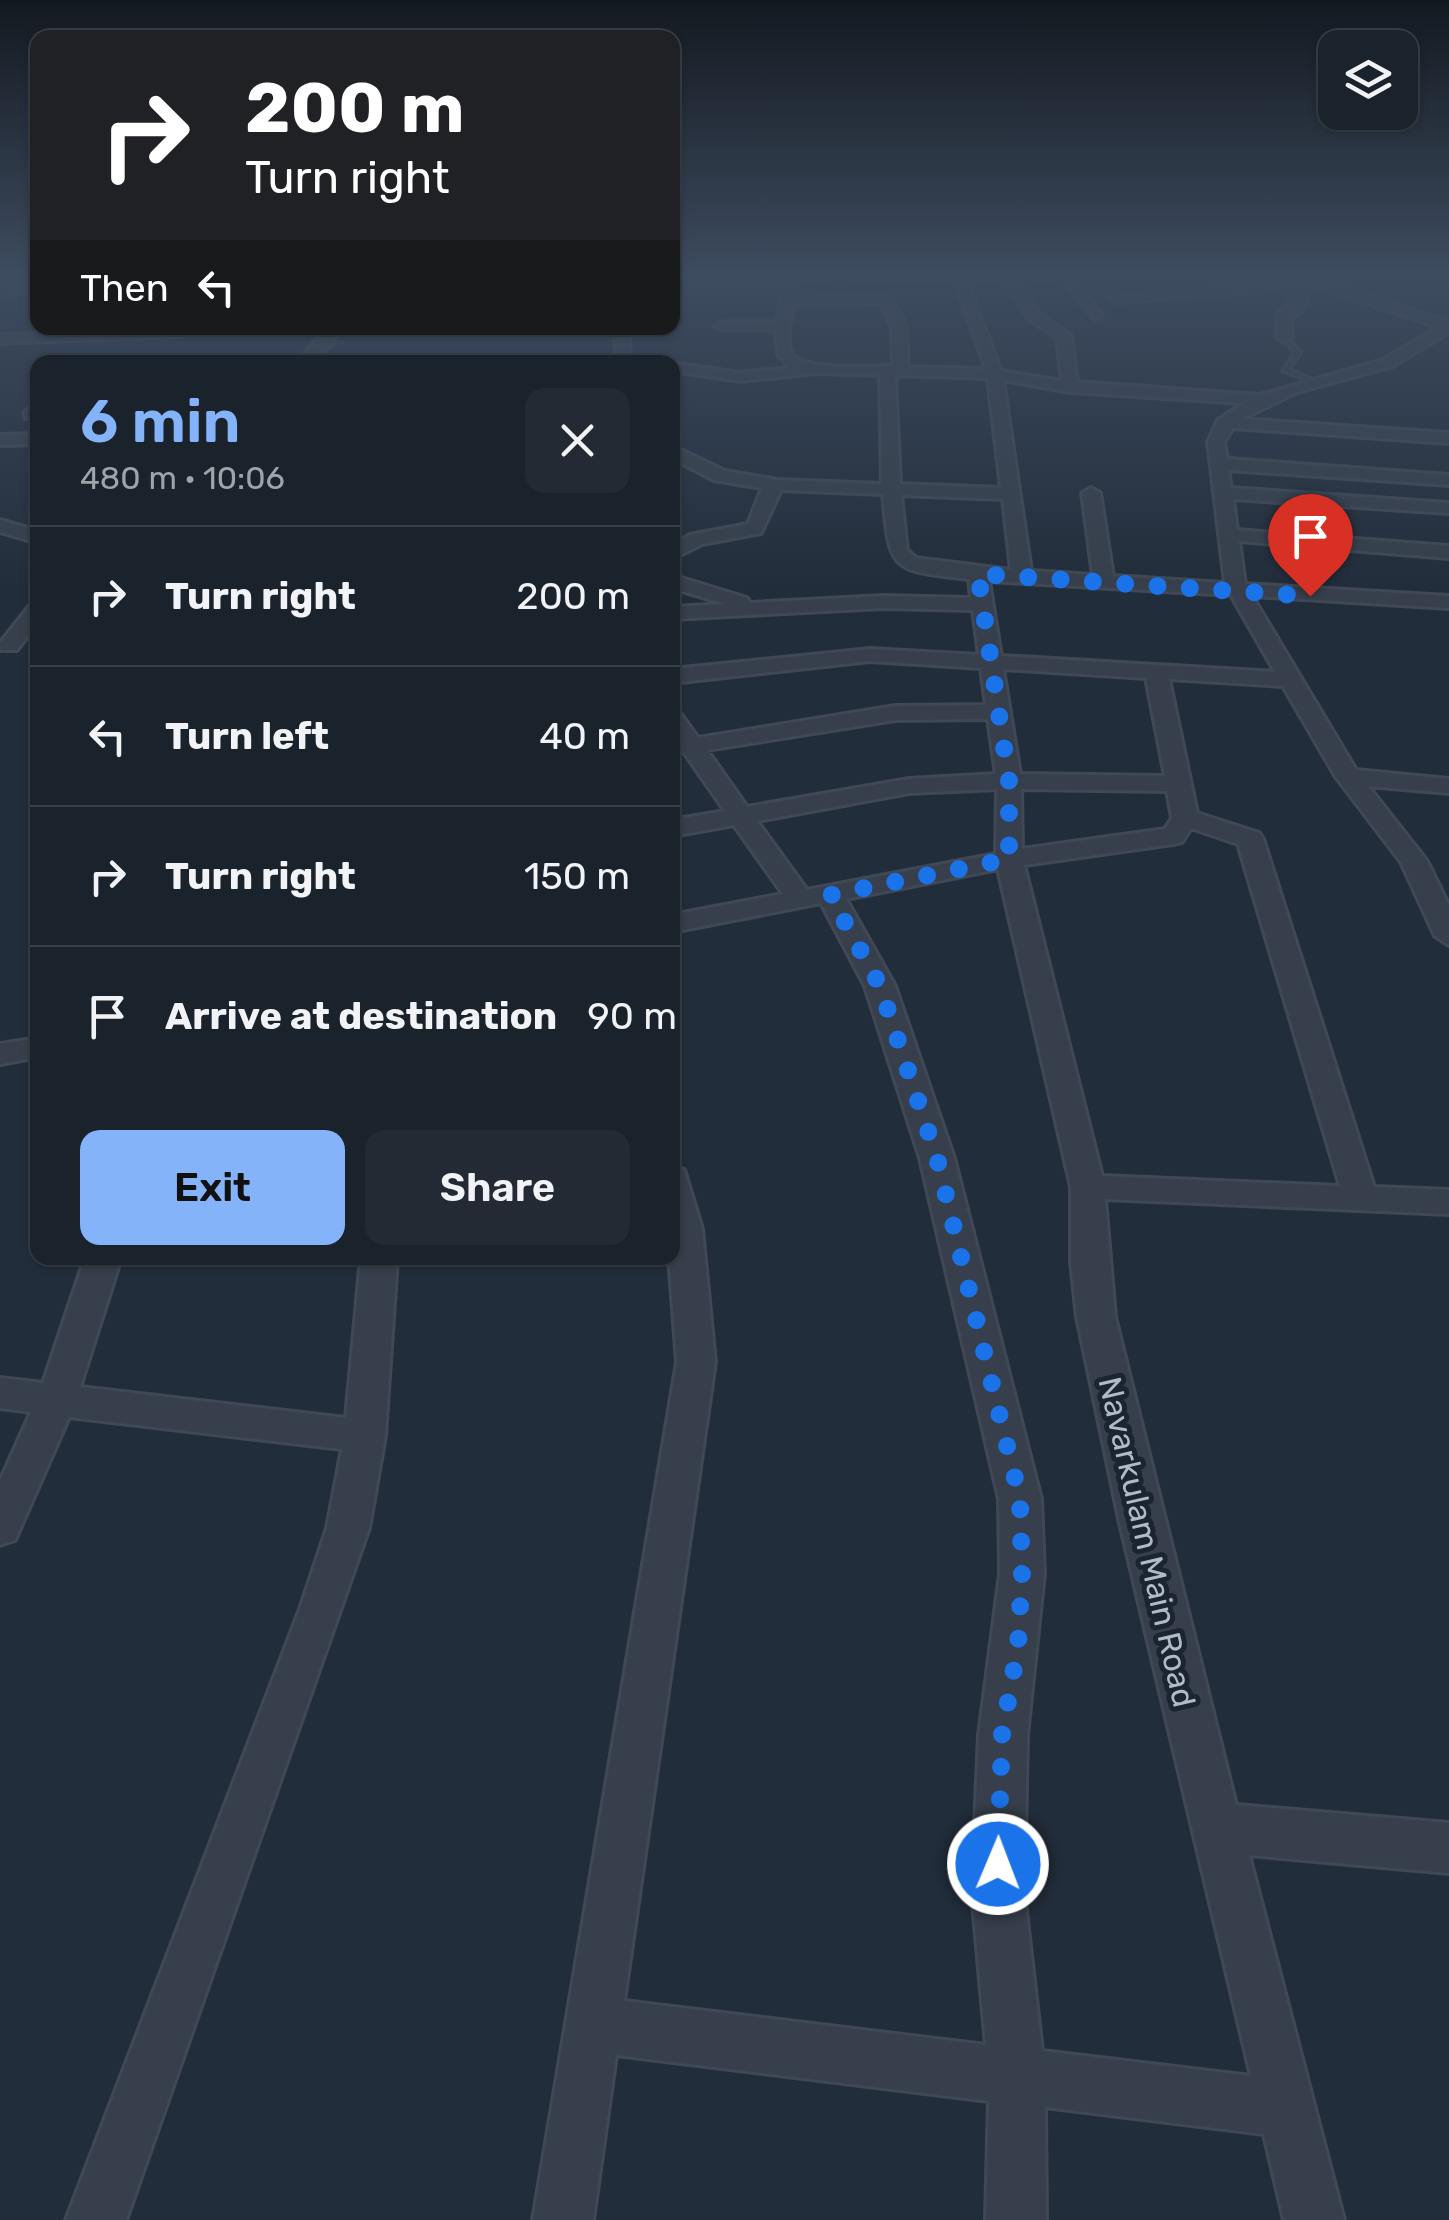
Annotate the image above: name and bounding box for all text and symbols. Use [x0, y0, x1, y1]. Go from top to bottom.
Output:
map controls [1318, 30, 1418, 130]
button: layers [1318, 30, 1418, 130]
text: 200 m [245, 67, 465, 150]
icon: right [80, 70, 210, 200]
text: Turn right [245, 151, 449, 204]
icon: left [189, 260, 244, 315]
text: Then [80, 265, 169, 311]
text: 6 min [80, 386, 241, 457]
button: close [525, 388, 630, 493]
text: 480 m · 10:06 [80, 459, 285, 497]
pin [1268, 494, 1353, 597]
icon: arrive [1283, 509, 1338, 564]
icon: right [80, 569, 135, 624]
text: Turn right [165, 573, 356, 619]
text: 200 m [516, 573, 630, 619]
icon: left [80, 709, 135, 764]
text: Turn left [165, 713, 329, 759]
text: 40 m [539, 713, 630, 759]
icon: right [80, 849, 135, 904]
text: Turn right [165, 853, 356, 899]
text: 150 m [524, 853, 630, 899]
icon: arrive [80, 989, 135, 1044]
text: Arrive at destination [165, 993, 557, 1039]
text: 90 m [587, 993, 677, 1039]
button: Exit [80, 1130, 345, 1245]
button: Share [365, 1130, 630, 1245]
street label: Navarkulam Main Road [1090, 1373, 1204, 1711]
position arrow [946, 1812, 1050, 1916]

